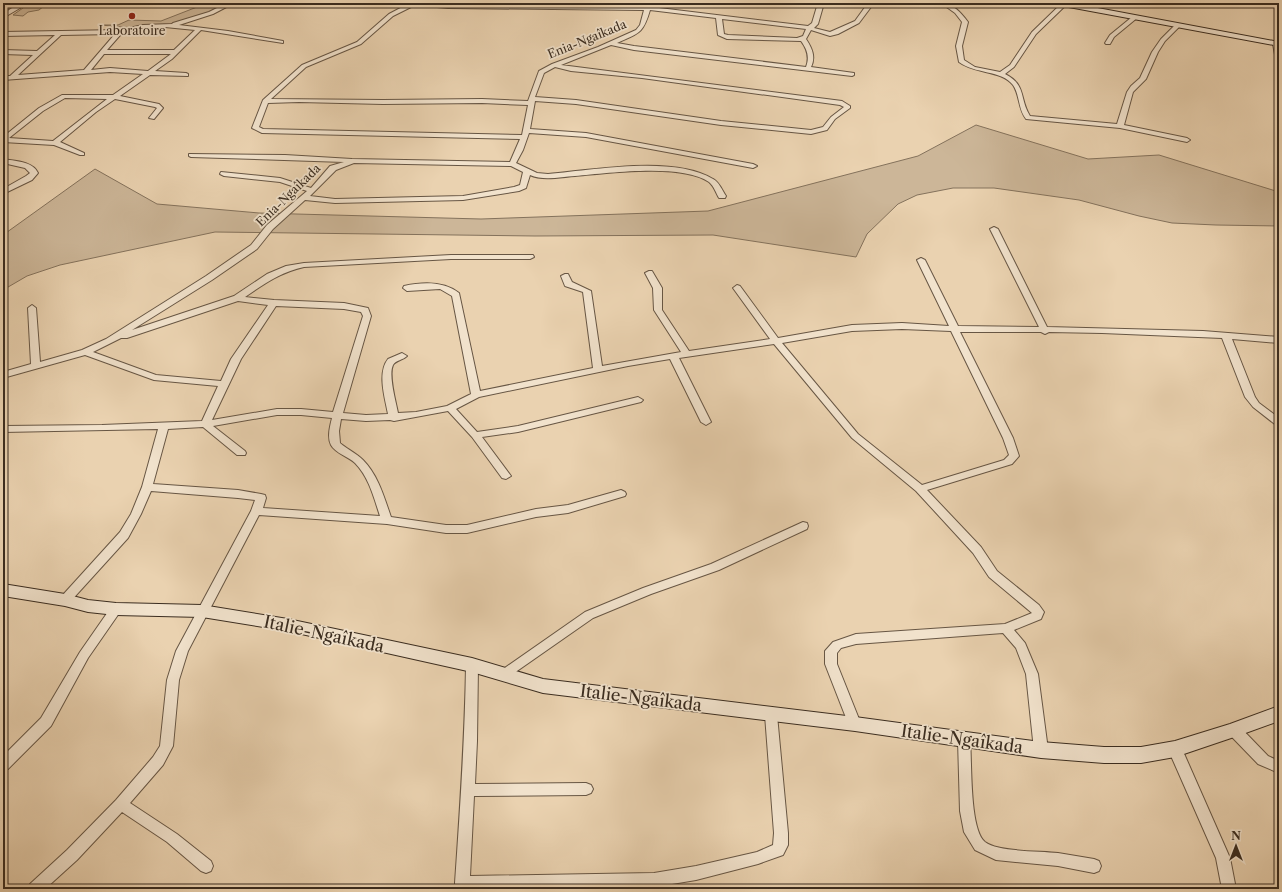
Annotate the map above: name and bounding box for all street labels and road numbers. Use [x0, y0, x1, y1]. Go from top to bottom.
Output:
street label: Enia-Ngaîkada [545, 16, 629, 62]
street label: Enia-Ngaîkada [253, 160, 324, 229]
street label: Italie-Ngaîkada [262, 611, 386, 657]
street label: Italie-Ngaîkada [579, 681, 703, 715]
street label: Italie-Ngaîkada [900, 721, 1024, 757]

